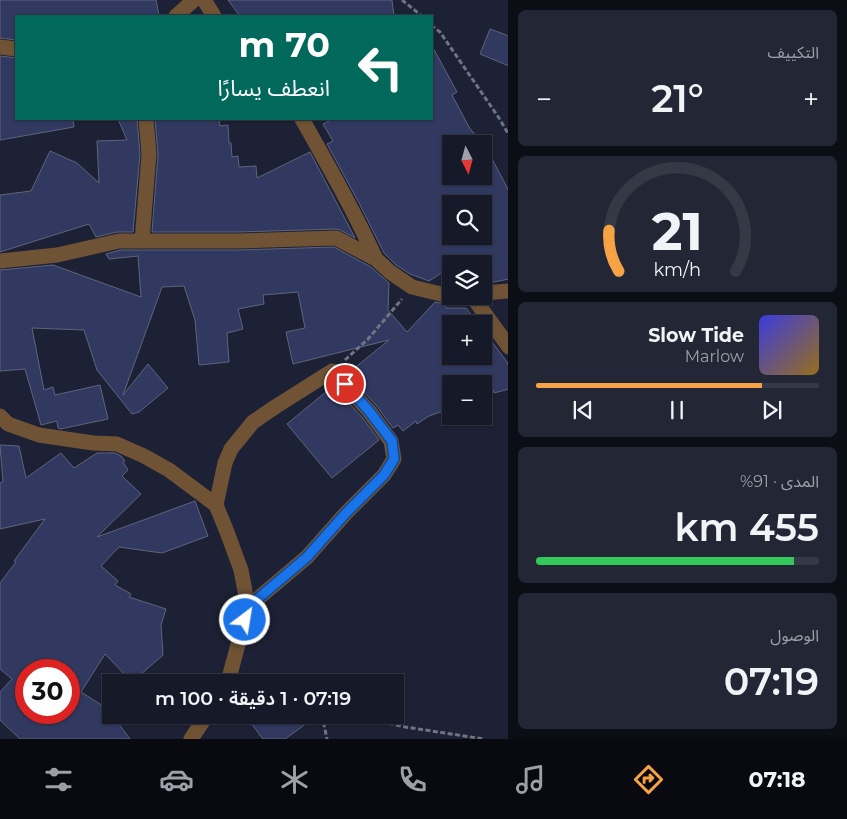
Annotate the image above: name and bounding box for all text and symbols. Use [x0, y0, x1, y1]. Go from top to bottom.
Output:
text: 70 m [239, 23, 330, 66]
icon: left [348, 35, 413, 100]
text: التكييف [767, 43, 819, 62]
text: انعطف يسارًا [217, 75, 330, 102]
text: 21° [651, 75, 704, 122]
text: − [536, 82, 552, 116]
text: + [803, 82, 819, 116]
north arrow [442, 135, 492, 185]
map controls [442, 135, 492, 425]
button: search [442, 195, 492, 245]
text: 21 [652, 200, 703, 263]
button: layers [442, 255, 492, 305]
text: km/h [654, 259, 701, 280]
button: + [442, 315, 492, 365]
text: Slow Tide [648, 324, 744, 347]
text: Marlow [685, 347, 744, 366]
pin [324, 363, 366, 405]
icon: arrive [331, 370, 359, 398]
button: − [442, 375, 492, 425]
icon: previous [569, 396, 597, 424]
icon: pause [663, 396, 691, 424]
icon: next [758, 396, 786, 424]
text: المدى · 91% [740, 472, 819, 491]
text: 455 km [675, 504, 819, 551]
position arrow [218, 593, 270, 645]
text: الوصول [770, 626, 819, 645]
text: 07:19 [724, 658, 819, 705]
speed limit sign: 30 [15, 659, 80, 724]
text: 07:19 · 1 دقيقة · 100 m [155, 687, 351, 710]
icon: filters [41, 762, 76, 797]
icon: car [159, 762, 194, 797]
icon: climate [277, 762, 312, 797]
icon: phone [395, 762, 430, 797]
icon: music [513, 762, 548, 797]
icon: directions [631, 762, 666, 797]
text: 07:18 [749, 766, 806, 793]

